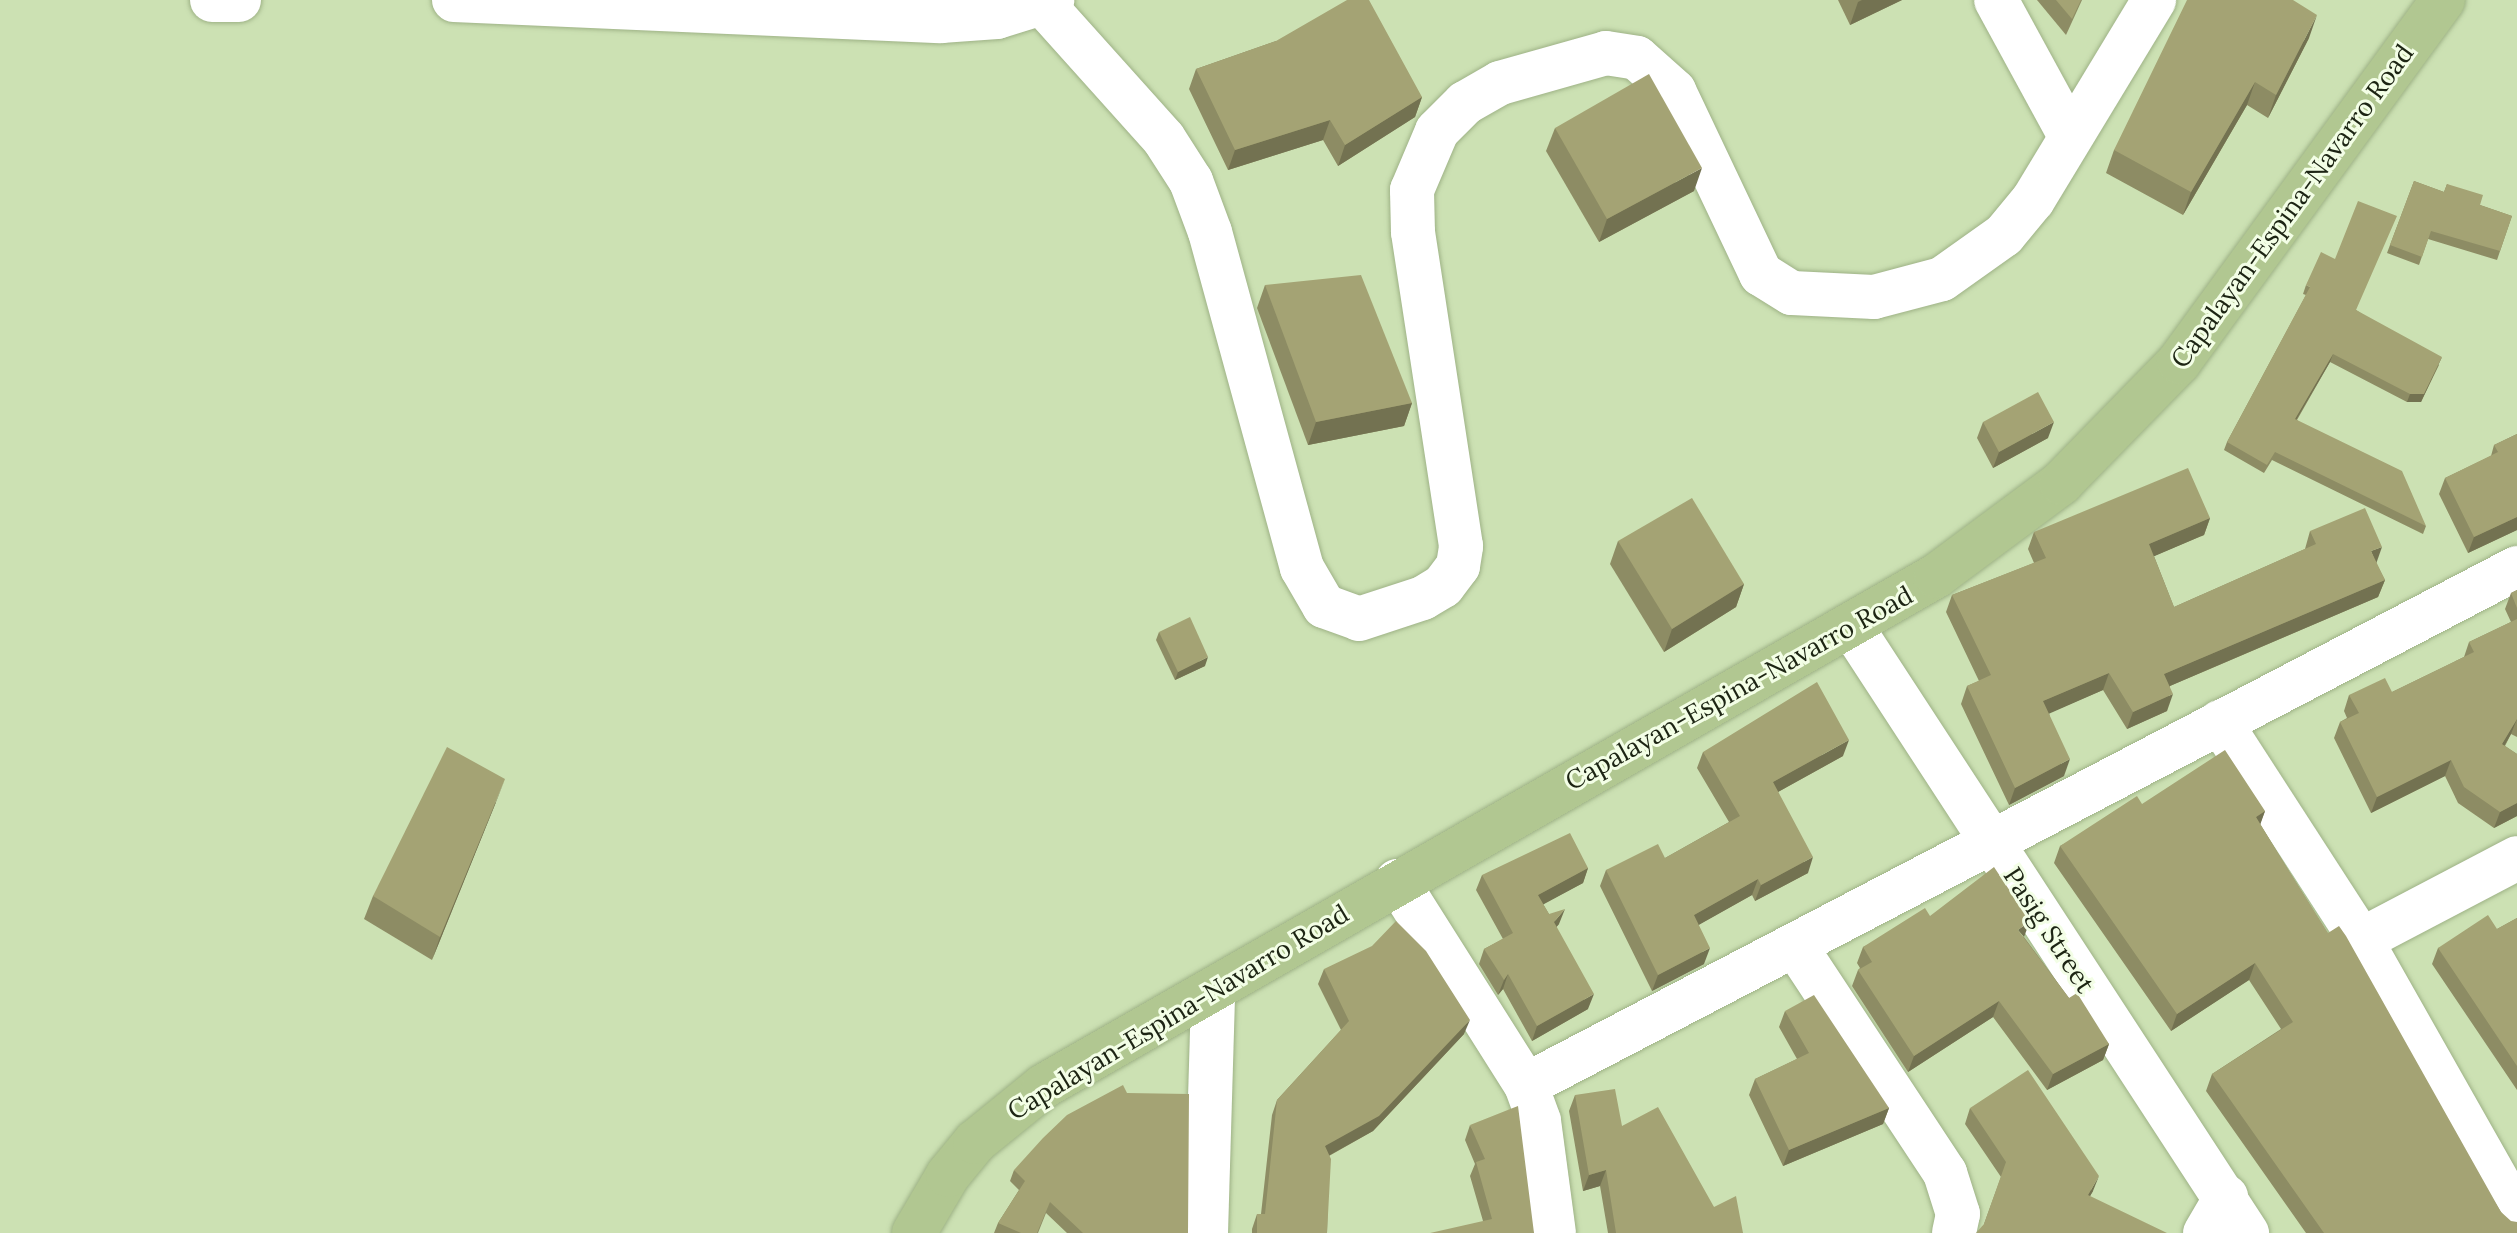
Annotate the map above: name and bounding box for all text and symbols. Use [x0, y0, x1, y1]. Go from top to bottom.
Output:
street label: Capalayan-Espina-Navarro Road [2164, 38, 2420, 374]
street label: Capalayan-Espina-Navarro Road [1560, 579, 1918, 797]
street label: Pasig Street [1997, 861, 2101, 999]
street label: Capalayan-Espina-Navarro Road [1002, 898, 1354, 1126]

